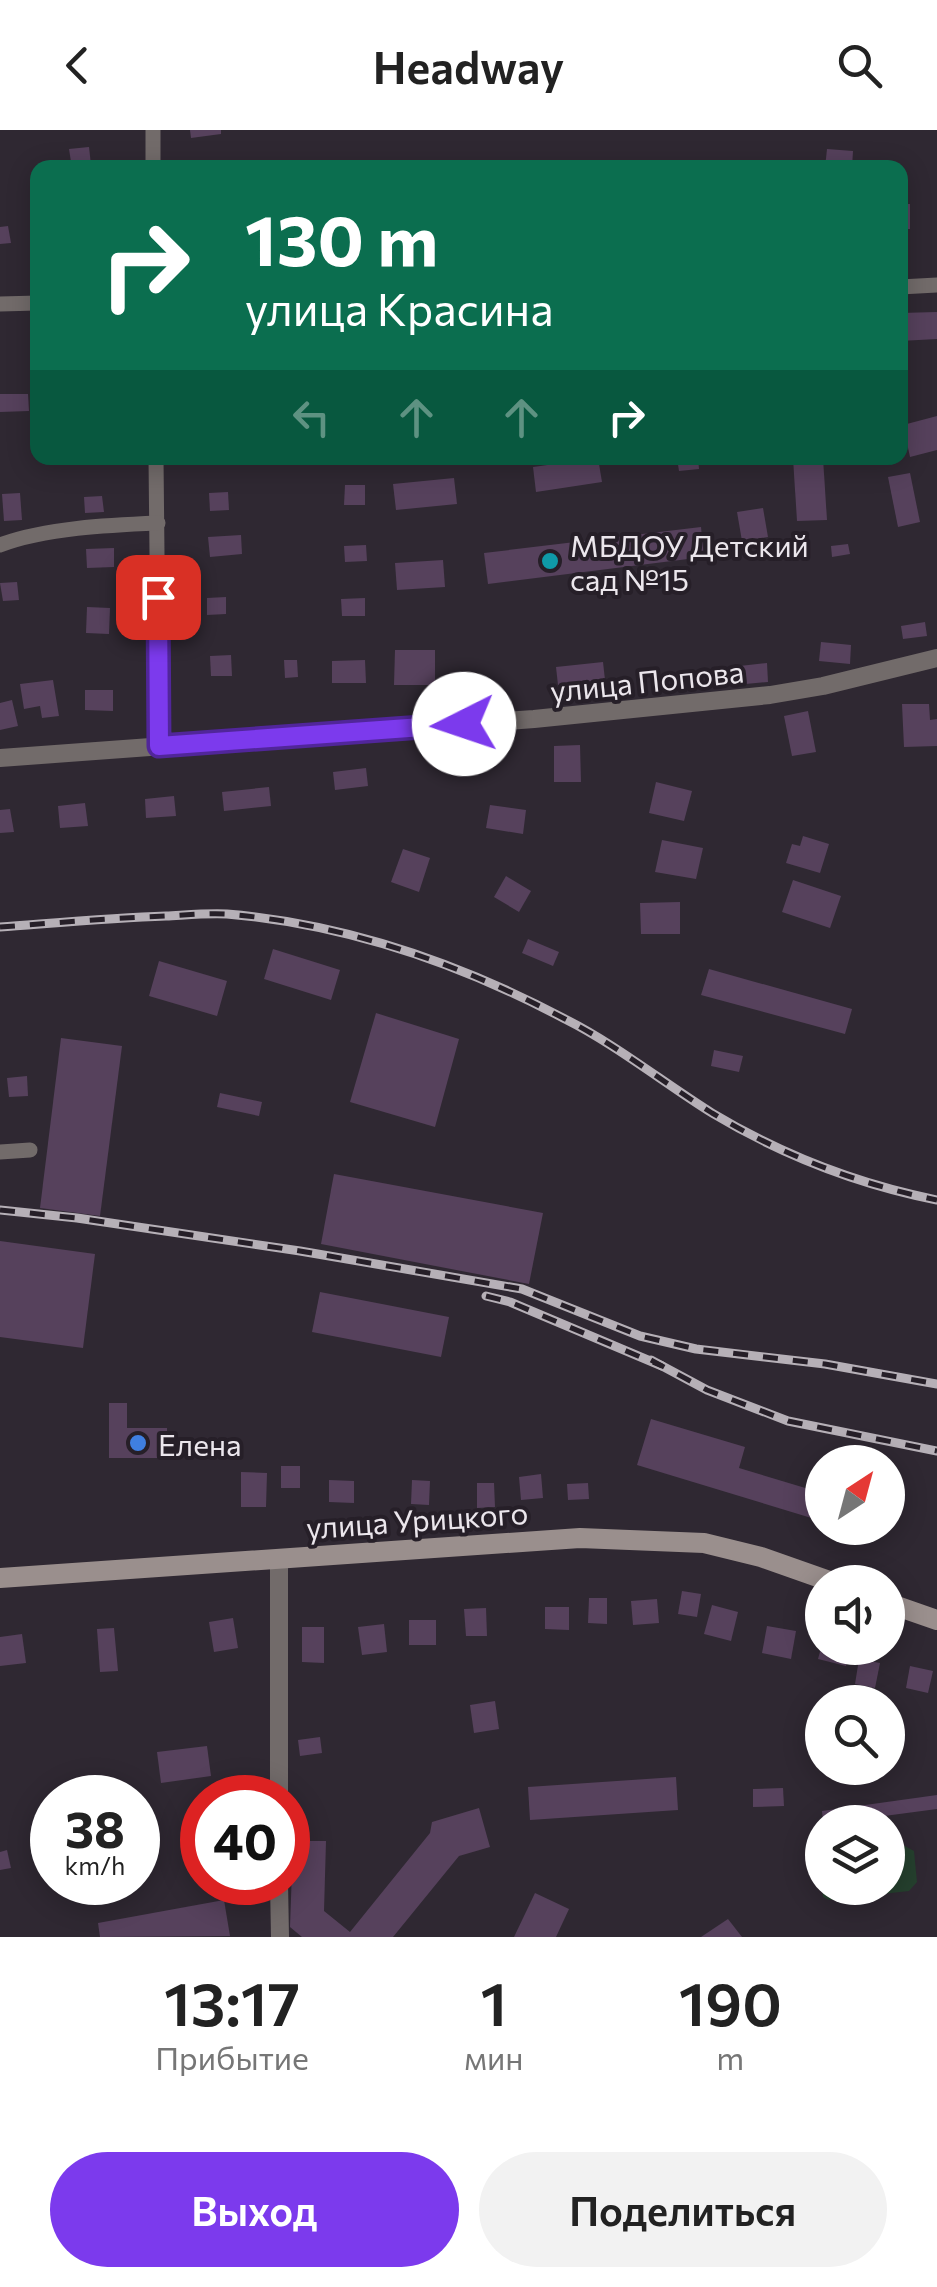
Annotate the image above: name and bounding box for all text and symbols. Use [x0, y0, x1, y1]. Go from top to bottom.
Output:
icon: back [50, 38, 105, 93]
text: Headway [373, 38, 564, 93]
icon: search [832, 38, 887, 93]
text: 130 m [245, 195, 438, 280]
icon: right [80, 200, 210, 330]
text: улица Красина [245, 280, 554, 335]
icon: left [284, 390, 339, 445]
icon: ahead [389, 390, 444, 445]
icon: ahead [494, 390, 549, 445]
icon: right [599, 390, 654, 445]
place label: МБДОУ Детский сад №15 [570, 526, 809, 597]
marker: МБДОУ Детский сад №15 [539, 550, 561, 572]
pin [116, 555, 201, 640]
icon: arrive [131, 570, 186, 625]
street label: улица Попова [548, 651, 746, 709]
position arrow [412, 672, 516, 776]
place label: Елена [158, 1425, 242, 1462]
marker: Елена [127, 1432, 149, 1454]
north arrow [805, 1445, 905, 1545]
map controls [805, 1445, 905, 1905]
street label: улица Урицкого [305, 1493, 529, 1545]
button: sound [805, 1565, 905, 1665]
button: search [805, 1685, 905, 1785]
speed limit sign: 40 [180, 1775, 310, 1905]
text: 38 [65, 1797, 125, 1858]
button: layers [805, 1805, 905, 1905]
text: km/h [65, 1850, 125, 1880]
text: 13:17 [164, 1965, 300, 2038]
text: 1 [480, 1965, 507, 2038]
text: 190 [679, 1965, 782, 2038]
text: Прибытие [155, 2037, 309, 2077]
text: мин [464, 2037, 524, 2077]
text: m [716, 2037, 744, 2077]
button: Выход [50, 2152, 459, 2267]
button: Поделиться [479, 2152, 887, 2267]

